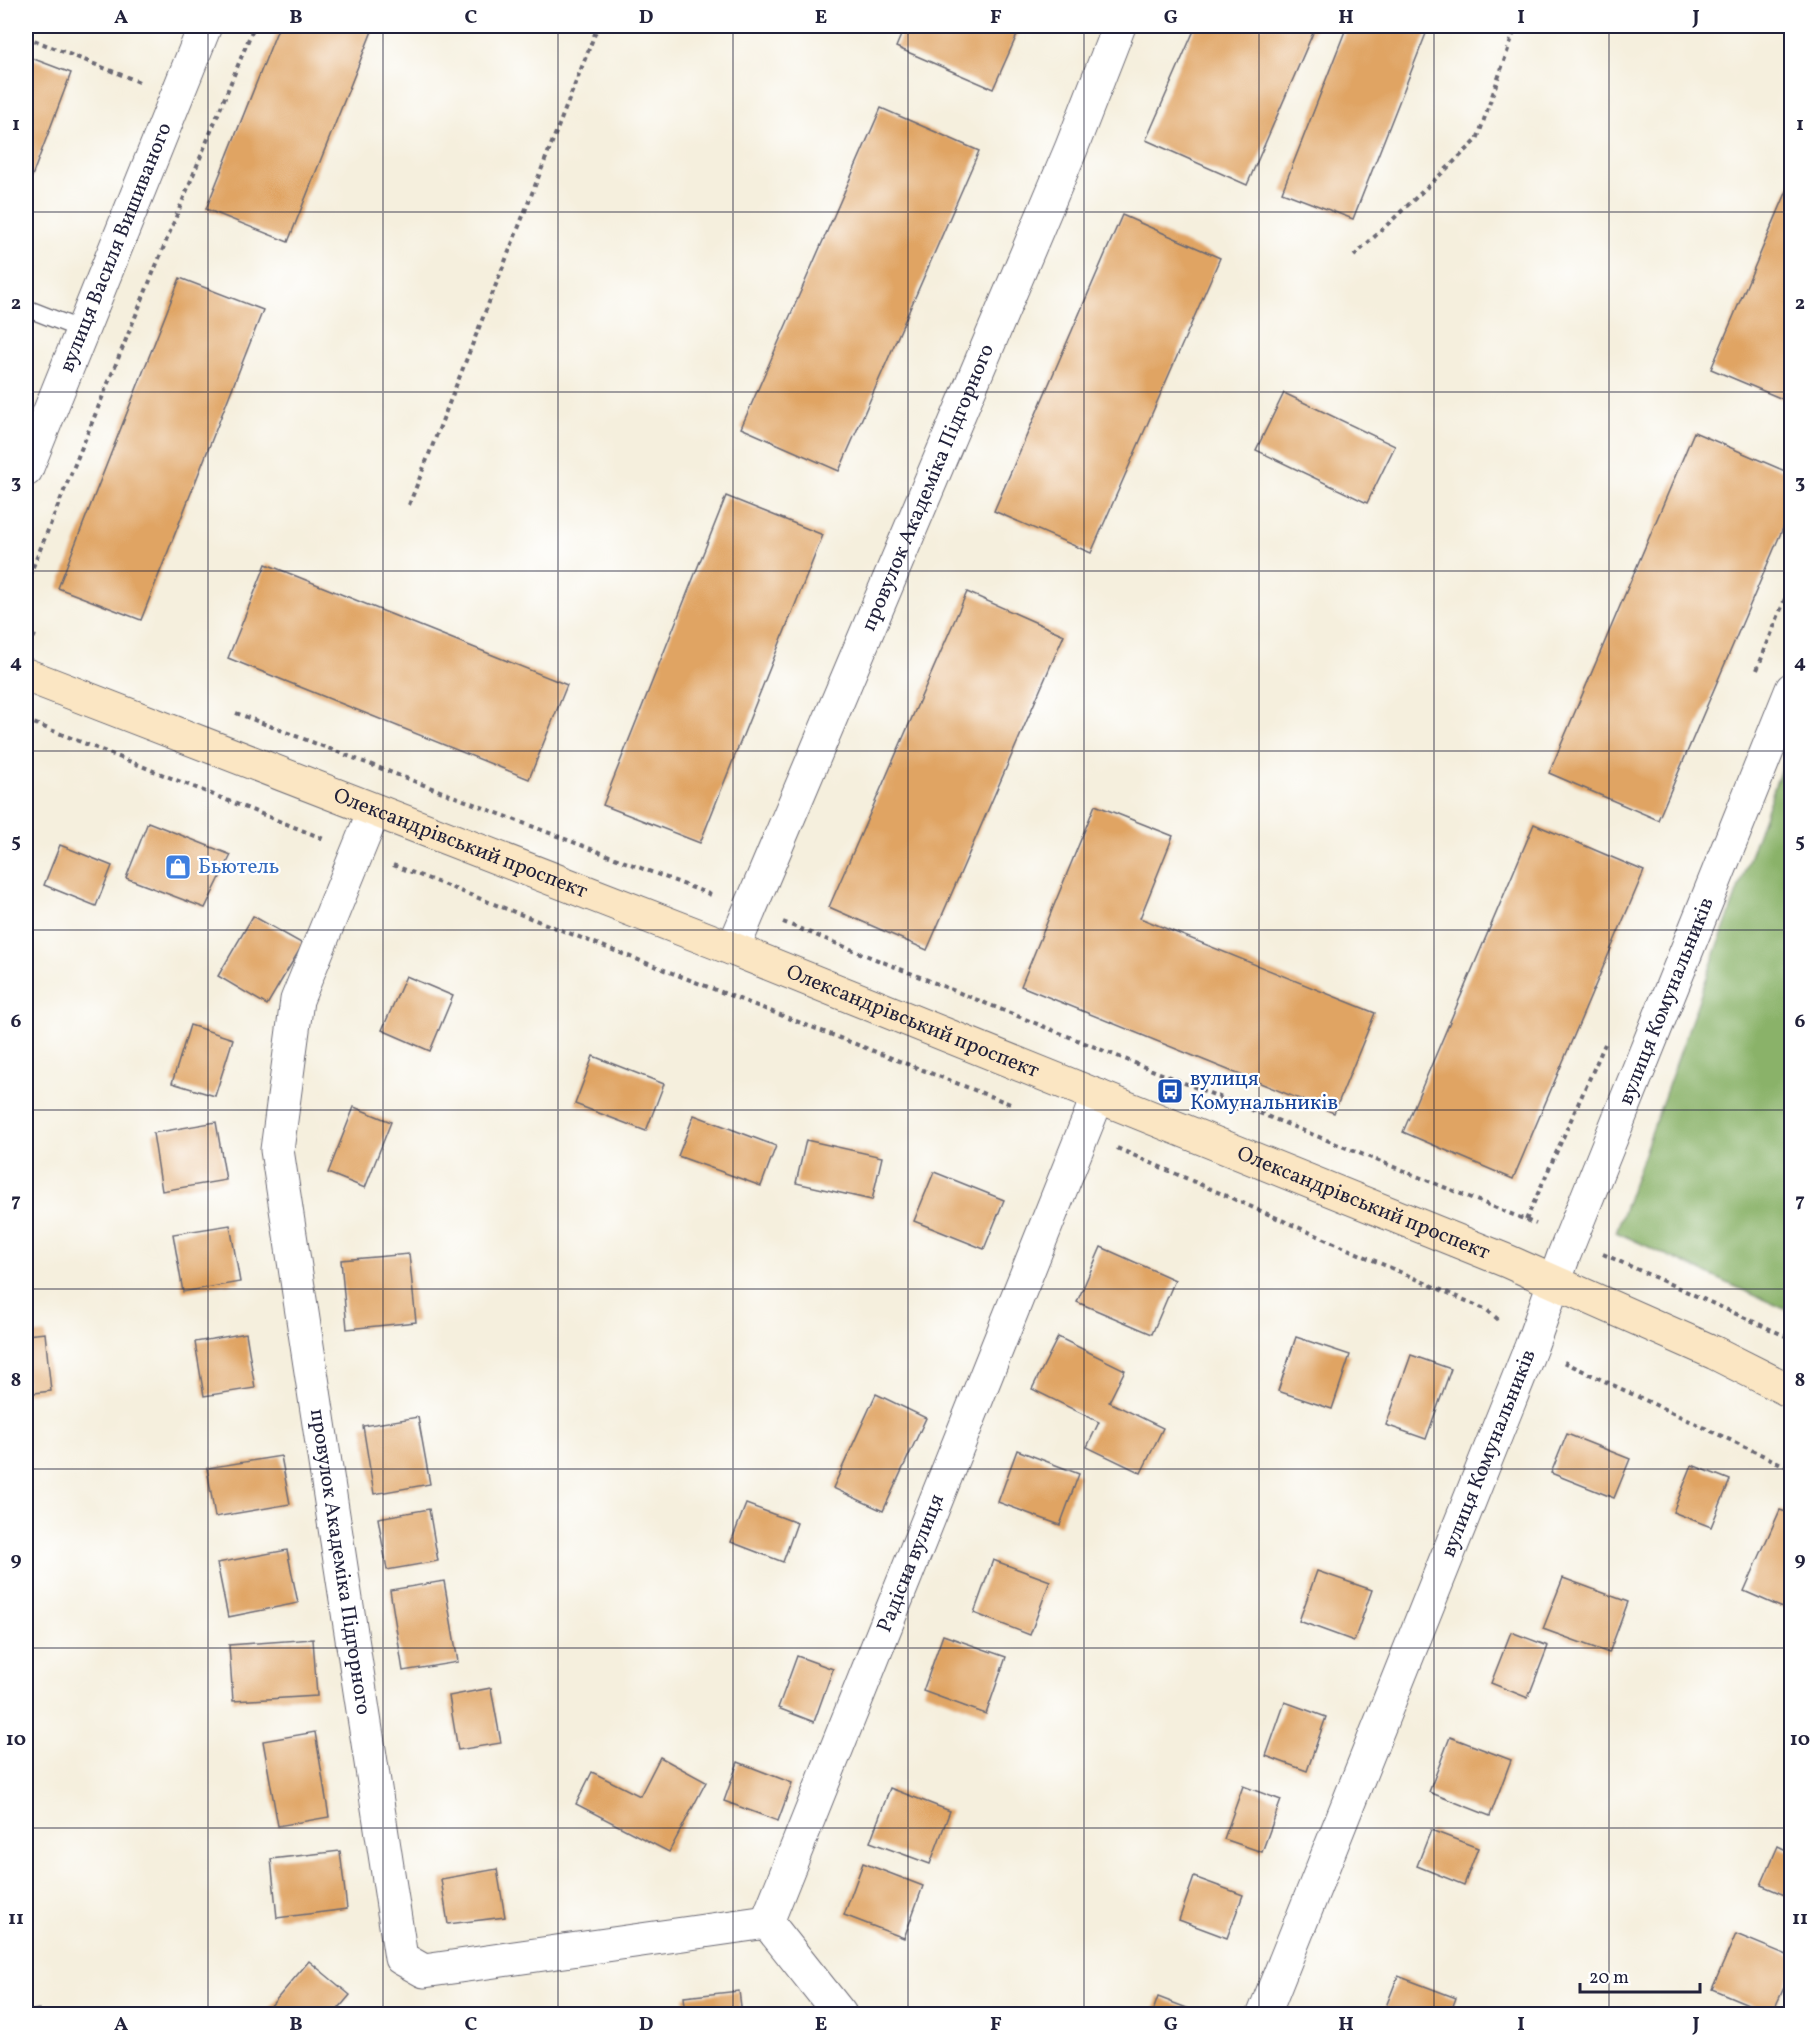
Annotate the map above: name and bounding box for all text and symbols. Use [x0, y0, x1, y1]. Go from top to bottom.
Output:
text: A [114, 4, 128, 32]
text: B [289, 4, 303, 32]
text: C [465, 4, 478, 32]
text: D [639, 4, 653, 32]
text: E [815, 4, 827, 32]
text: F [990, 4, 1002, 32]
text: G [1164, 4, 1178, 32]
text: H [1338, 4, 1354, 32]
text: I [1517, 4, 1525, 32]
text: J [1691, 4, 1700, 32]
text: 1 [12, 111, 20, 139]
text: 1 [1796, 111, 1804, 139]
street label: вулиця Василя Вишиваного [52, 118, 179, 377]
text: 2 [11, 290, 21, 318]
text: 2 [1795, 290, 1805, 318]
street label: провулок Академіка Підгорного [854, 339, 1002, 636]
text: 3 [11, 469, 21, 497]
text: 3 [1795, 469, 1805, 497]
text: 4 [10, 649, 22, 677]
text: 4 [1794, 649, 1806, 677]
street label: Олександрівський проспект [329, 781, 592, 906]
text: 5 [11, 828, 21, 856]
text: 5 [1795, 828, 1805, 856]
shop icon: Бьютель [163, 852, 193, 882]
place label: Бьютель [198, 853, 279, 882]
street label: вулиця Комунальників [1612, 893, 1721, 1109]
street label: Олександрівський проспект [782, 957, 1044, 1086]
text: 6 [11, 1008, 22, 1036]
text: 6 [1795, 1008, 1806, 1036]
place label: вулиця Комунальників [1190, 1065, 1338, 1118]
bus stop icon: вулиця Комунальників [1155, 1076, 1185, 1106]
street label: Олександрівський проспект [1233, 1139, 1495, 1267]
text: 7 [11, 1187, 21, 1215]
text: 7 [1795, 1187, 1805, 1215]
street label: вулиця Комунальників [1434, 1345, 1543, 1561]
text: 8 [11, 1367, 21, 1395]
text: 8 [1795, 1367, 1805, 1395]
street label: провулок Академіка Підгорного [302, 1407, 378, 1717]
street label: Радісна вулиця [870, 1490, 952, 1637]
text: 9 [10, 1546, 22, 1574]
text: 9 [1794, 1546, 1806, 1574]
text: 10 [6, 1726, 26, 1754]
text: 10 [1790, 1726, 1810, 1754]
text: 11 [8, 1905, 24, 1933]
text: 11 [1792, 1905, 1808, 1933]
scale bar [1580, 1956, 1700, 1994]
text: 20 m [1589, 1966, 1629, 1991]
text: A [114, 2011, 128, 2039]
text: B [289, 2011, 303, 2039]
text: C [465, 2011, 478, 2039]
text: D [639, 2011, 653, 2039]
text: E [815, 2011, 827, 2039]
text: F [990, 2011, 1002, 2039]
text: G [1164, 2011, 1178, 2039]
text: H [1338, 2011, 1354, 2039]
text: I [1517, 2011, 1525, 2039]
text: J [1691, 2011, 1700, 2039]

